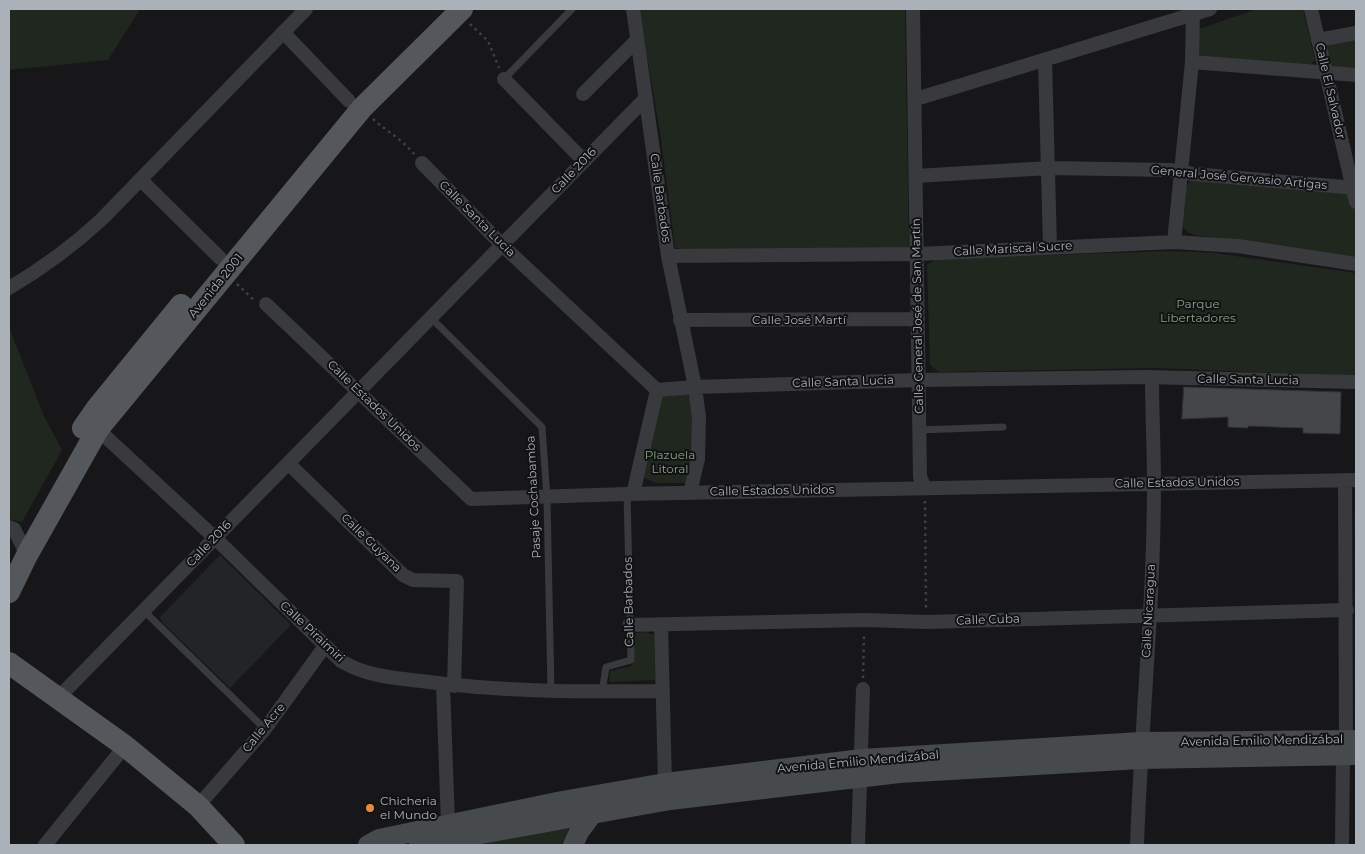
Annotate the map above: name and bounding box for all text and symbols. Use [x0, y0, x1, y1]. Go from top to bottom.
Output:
street label: Calle El Salvador [1312, 42, 1348, 140]
street label: Calle 2016 [548, 145, 600, 197]
street label: Calle Barbados [647, 152, 673, 244]
street label: General José Gervasio Artigas [1150, 163, 1328, 193]
street label: Calle Santa Lucia [436, 178, 518, 260]
street label: Calle General José de San Martín [909, 218, 927, 414]
street label: Calle Mariscal Sucre [953, 239, 1073, 259]
street label: Avenida 2001 [186, 251, 246, 321]
park label: Parque Libertadores [1160, 297, 1236, 325]
street label: Calle José Martí [752, 313, 846, 327]
street label: Calle Estados Unidos [324, 357, 424, 455]
street label: Calle Santa Lucia [1197, 372, 1299, 388]
street label: Calle Santa Lucia [792, 373, 894, 391]
street label: Pasaje Cochabamba [524, 435, 544, 559]
park label: Plazuela Litoral [645, 448, 695, 476]
street label: Calle Estados Unidos [1114, 475, 1240, 491]
street label: Calle Estados Unidos [709, 483, 835, 499]
street label: Calle Guyana [338, 511, 404, 575]
street label: Calle 2016 [183, 518, 235, 570]
street label: Calle Barbados [621, 557, 637, 647]
street label: Calle Nicaragua [1139, 564, 1159, 658]
street label: Calle Piraimiri [277, 599, 347, 665]
street label: Calle Cuba [956, 612, 1020, 628]
street label: Calle Acre [240, 700, 288, 756]
street label: Avenida Emilio Mendizábal [1181, 732, 1343, 750]
street label: Avenida Emilio Mendizábal [776, 748, 940, 776]
place label: Chicheria el Mundo [380, 794, 437, 822]
marker: Chicheria el Mundo [364, 802, 376, 814]

